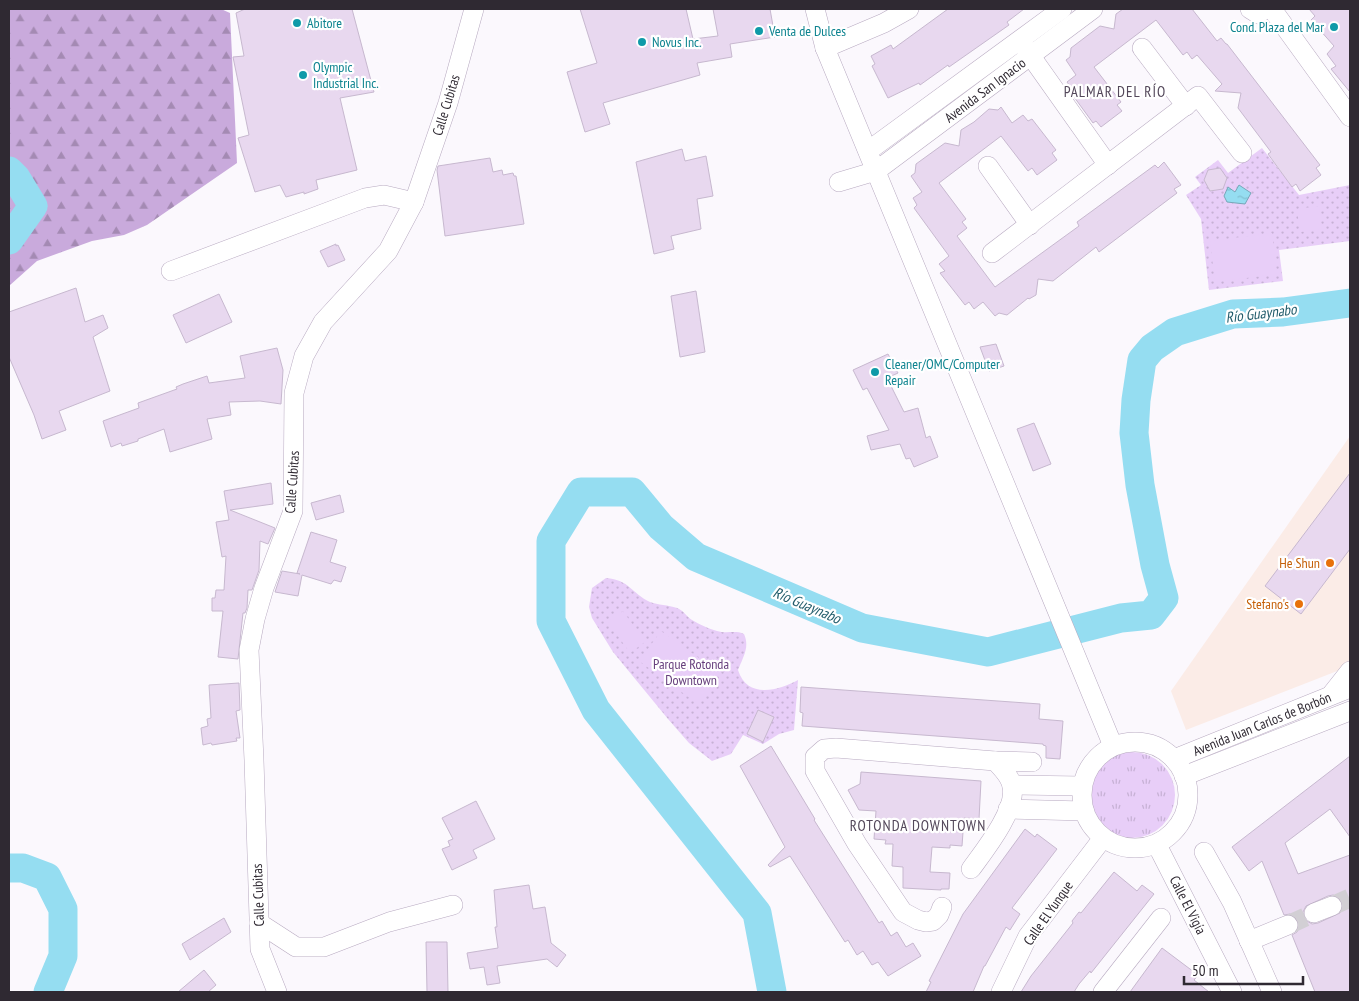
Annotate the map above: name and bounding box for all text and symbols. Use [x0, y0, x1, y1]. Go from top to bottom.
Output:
place label: Abitore [307, 14, 342, 32]
marker: Abitore [291, 17, 303, 29]
place label: Cond. Plaza del Mar [1230, 18, 1324, 36]
marker: Cond. Plaza del Mar [1328, 21, 1340, 33]
place label: Venta de Dulces [768, 22, 846, 40]
marker: Venta de Dulces [753, 25, 765, 37]
place label: Novus Inc. [652, 33, 702, 51]
marker: Novus Inc. [636, 36, 648, 48]
street label: Avenida San Ignacio [941, 54, 1029, 126]
place label: Olympic Industrial Inc. [313, 58, 379, 92]
marker: Olympic Industrial Inc. [297, 69, 309, 81]
street label: Calle Cubitas [428, 72, 464, 138]
district label: PALMAR DEL RÍO [1064, 82, 1166, 101]
water label: Río Guaynabo [1224, 299, 1299, 327]
place label: Cleaner/OMC/Computer Repair [885, 355, 1000, 389]
marker: Cleaner/OMC/Computer Repair [869, 366, 881, 378]
street label: Calle Cubitas [281, 450, 303, 514]
place label: He Shun [1279, 554, 1320, 572]
marker: He Shun [1324, 557, 1336, 569]
water label: Río Guaynabo [771, 582, 845, 628]
place label: Stefano's [1246, 595, 1289, 613]
marker: Stefano's [1293, 598, 1305, 610]
park label: Parque Rotonda Downtown [653, 655, 729, 689]
street label: Avenida Juan Carlos de Borbón [1190, 688, 1334, 760]
district label: ROTONDA DOWNTOWN [850, 816, 986, 835]
street label: Calle Cubitas [248, 863, 268, 927]
street label: Calle El Vigía [1166, 873, 1210, 937]
street label: Calle El Yunque [1019, 877, 1077, 949]
scale bar [1184, 954, 1303, 986]
text: 50 m [1192, 961, 1218, 980]

